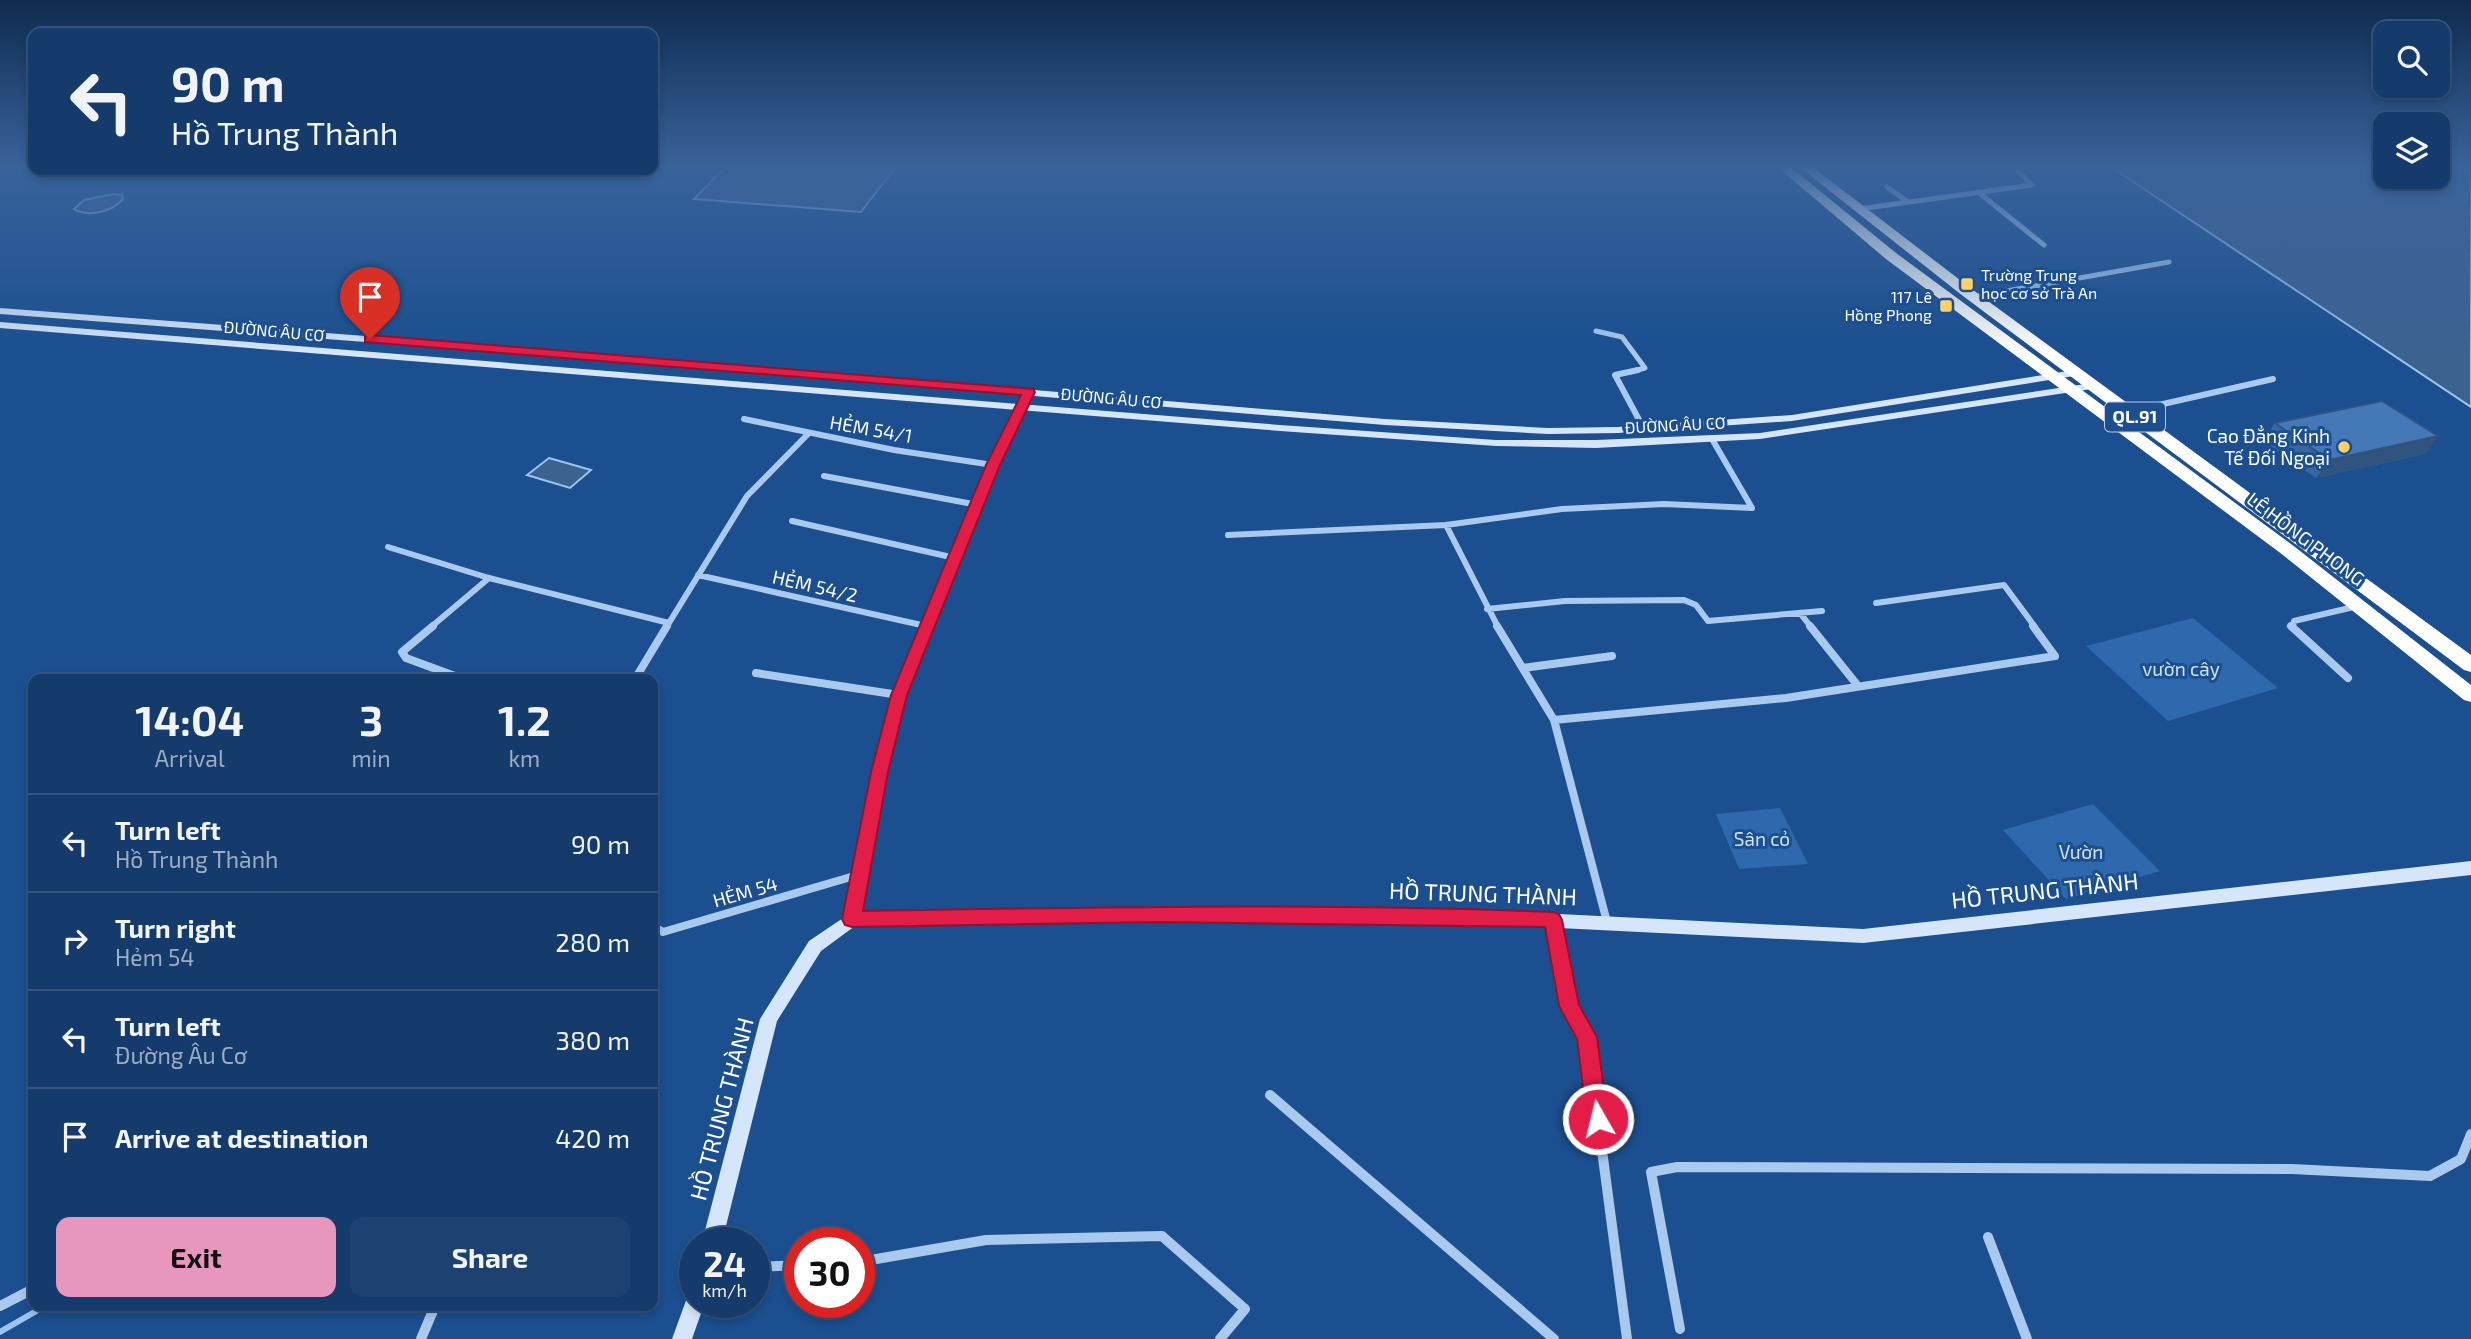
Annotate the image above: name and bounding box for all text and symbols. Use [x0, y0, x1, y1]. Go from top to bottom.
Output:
map controls [2373, 21, 2450, 189]
button: search [2373, 21, 2450, 98]
text: 90 m [171, 53, 285, 112]
icon: left [56, 56, 147, 147]
button: layers [2373, 112, 2450, 189]
text: Hồ Trung Thành [171, 113, 398, 151]
place label: Trường Trung học cơ sở Trà An [1981, 265, 2097, 302]
pin [340, 267, 400, 339]
marker: Trường Trung học cơ sở Trà An [1959, 276, 1975, 292]
icon: arrive [351, 278, 389, 316]
place label: 117 Lê Hồng Phong [1844, 287, 1932, 324]
marker: 117 Lê Hồng Phong [1938, 298, 1954, 314]
street label: ĐƯỜNG ÂU CƠ [223, 317, 325, 344]
street label: ĐƯỜNG ÂU CƠ [1060, 384, 1162, 411]
road number: QL.91 [2105, 402, 2165, 432]
street label: HẺM 54/1 [828, 409, 914, 447]
street label: ĐƯỜNG ÂU CƠ [1624, 412, 1726, 437]
place label: Cao Đẳng Kinh Tế Đối Ngoại [2207, 424, 2330, 469]
marker: Cao Đẳng Kinh Tế Đối Ngoại [2336, 439, 2352, 455]
street label: LÊ HỒNG PHONG [2243, 485, 2371, 590]
street label: HẺM 54/2 [770, 564, 860, 606]
park label: vườn cây [2142, 657, 2220, 680]
text: 14:04 [135, 694, 244, 744]
text: 3 [359, 694, 383, 744]
text: 1.2 [498, 694, 551, 744]
text: Arrival [155, 744, 225, 772]
text: min [351, 744, 391, 772]
text: km [508, 744, 540, 772]
text: Turn left [115, 814, 221, 845]
icon: left [56, 824, 94, 862]
park label: Sân cỏ [1734, 827, 1790, 850]
text: 90 m [571, 828, 630, 859]
park label: Vườn [2059, 840, 2103, 863]
text: Hồ Trung Thành [115, 845, 278, 873]
street label: HỒ TRUNG THÀNH [1950, 864, 2140, 914]
street label: HẺM 54 [710, 870, 780, 912]
street label: HỒ TRUNG THÀNH [1389, 874, 1578, 910]
text: Turn right [115, 912, 236, 943]
icon: right [56, 922, 94, 960]
text: 280 m [555, 926, 630, 957]
text: Hẻm 54 [115, 943, 194, 971]
text: Turn left [115, 1010, 221, 1041]
street label: HỒ TRUNG THÀNH [681, 1014, 759, 1203]
icon: left [56, 1020, 94, 1058]
text: 380 m [556, 1024, 630, 1055]
text: Đường Âu Cơ [115, 1041, 247, 1069]
position arrow [1561, 1082, 1635, 1156]
icon: arrive [56, 1118, 94, 1156]
text: Arrive at destination [115, 1122, 368, 1153]
text: 420 m [555, 1122, 630, 1153]
button: Exit [56, 1217, 336, 1297]
button: Share [350, 1217, 630, 1297]
speed limit sign: 30 [784, 1227, 875, 1318]
text: 24 [703, 1242, 746, 1284]
text: km/h [702, 1279, 747, 1301]

